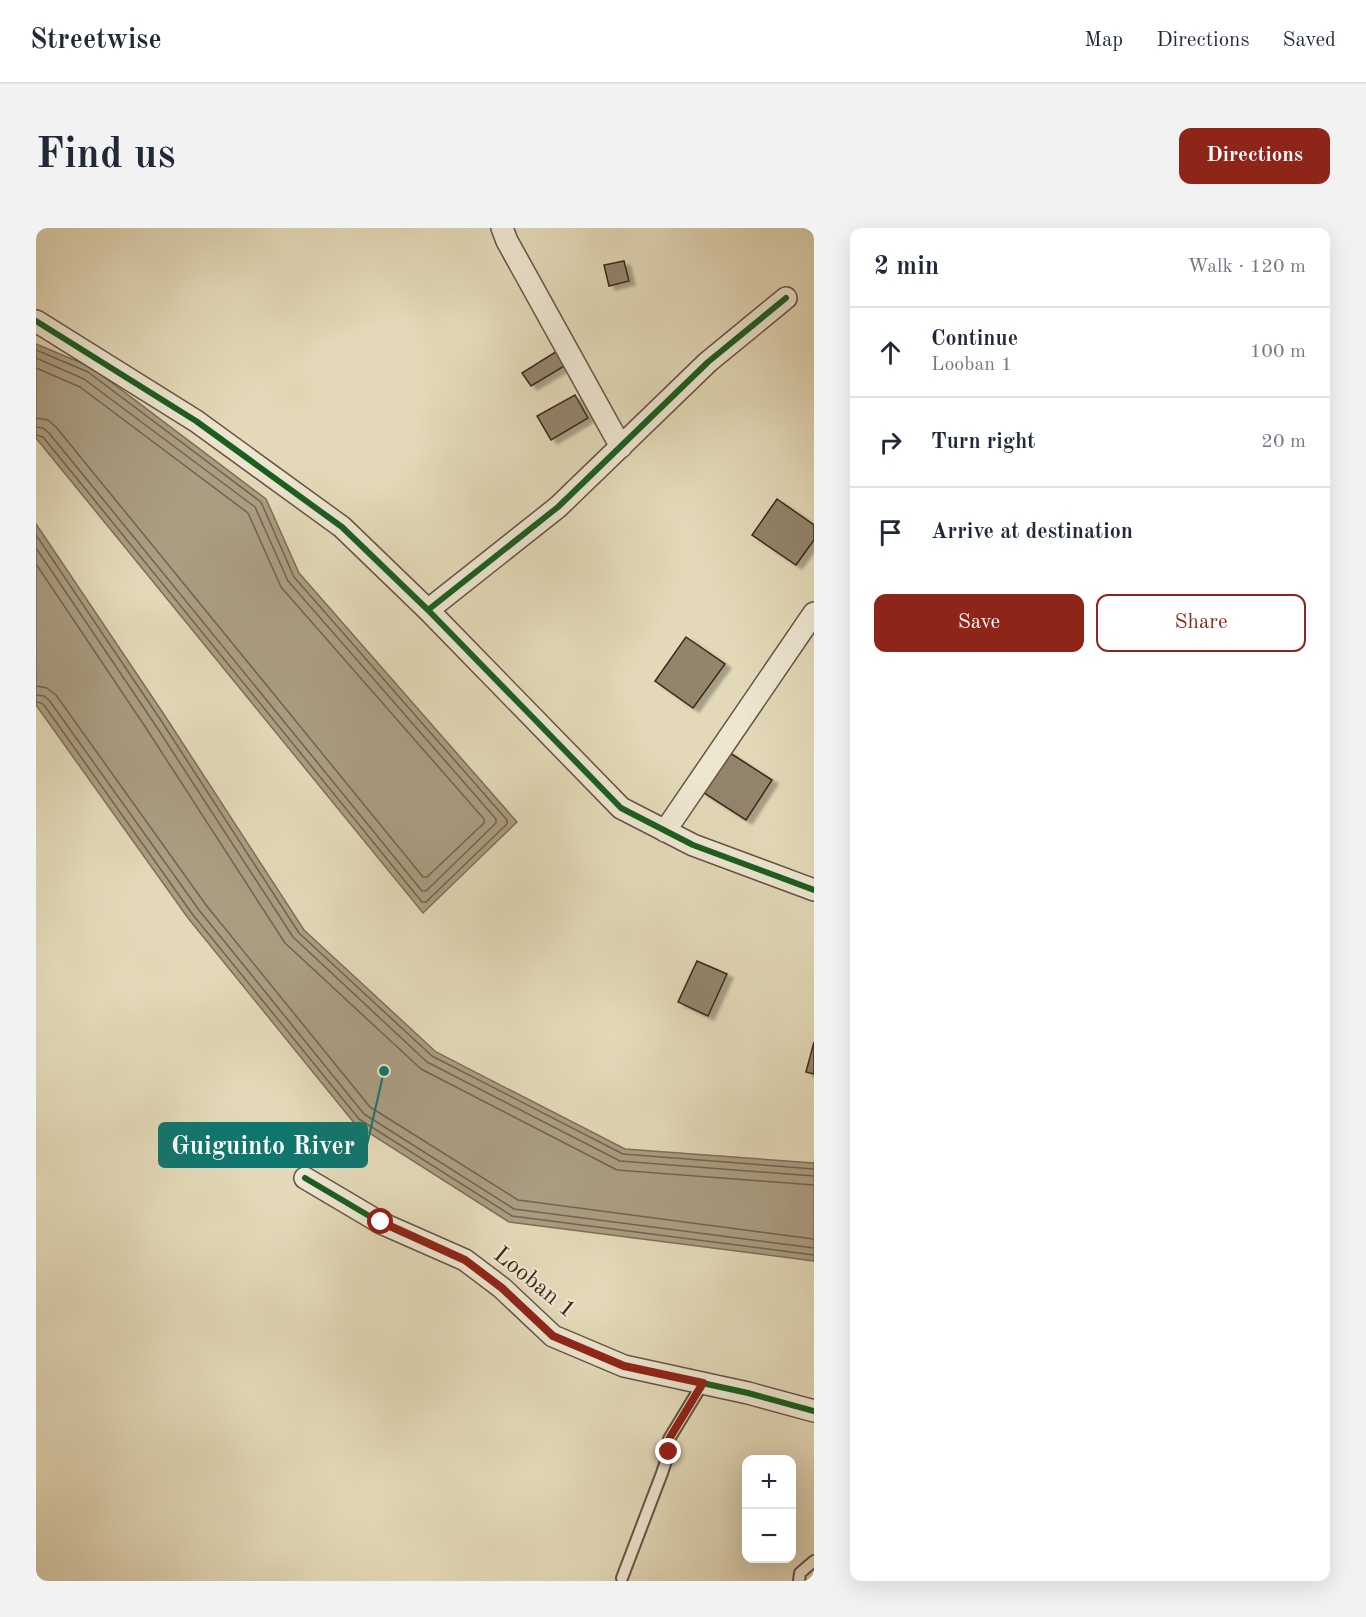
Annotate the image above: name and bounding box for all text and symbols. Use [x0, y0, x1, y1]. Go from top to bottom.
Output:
text: Streetwise [30, 27, 162, 55]
text: Map [1084, 30, 1123, 51]
text: Directions [1156, 30, 1250, 51]
text: Saved [1283, 30, 1336, 51]
button: Directions [1179, 128, 1330, 184]
text: Find us [36, 135, 175, 177]
text: 2 min [874, 254, 939, 280]
text: Walk · 120 m [1187, 257, 1306, 277]
text: Continue [931, 328, 1018, 350]
icon: ahead [874, 336, 907, 369]
text: 100 m [1250, 342, 1306, 362]
text: Looban 1 [931, 355, 1012, 375]
icon: right [874, 426, 907, 459]
text: Turn right [931, 431, 1035, 453]
text: 20 m [1261, 432, 1306, 452]
icon: arrive [874, 516, 907, 549]
text: Arrive at destination [931, 521, 1133, 543]
button: Save [874, 594, 1084, 652]
button: Share [1096, 594, 1306, 652]
callout: Guiguinto River [159, 1123, 367, 1167]
text: Guiguinto River [171, 1134, 355, 1160]
route start [367, 1208, 393, 1234]
street label: Looban 1 [489, 1243, 579, 1323]
route end [655, 1438, 681, 1464]
map controls [742, 1455, 796, 1563]
button: + [742, 1455, 796, 1509]
button: − [742, 1509, 796, 1563]

